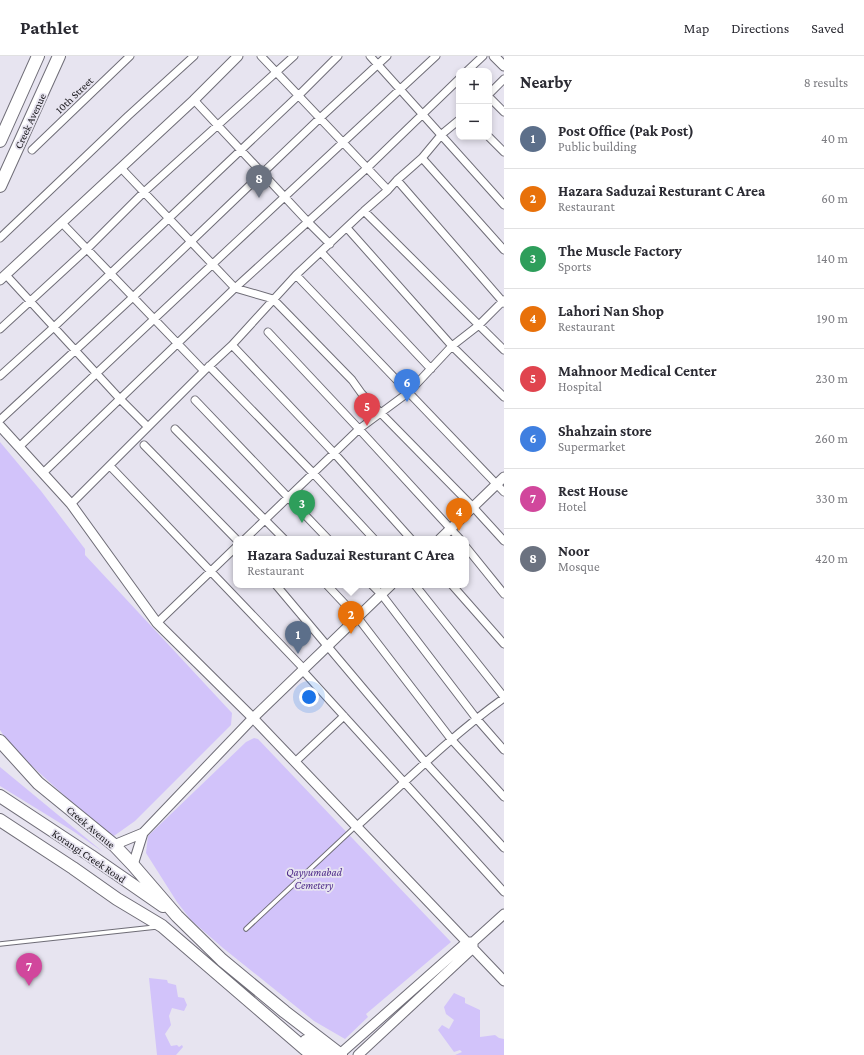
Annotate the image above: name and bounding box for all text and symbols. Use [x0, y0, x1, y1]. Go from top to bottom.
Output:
text: Pathlet [20, 17, 78, 38]
text: Map [684, 20, 709, 36]
text: Directions [731, 20, 789, 36]
text: Saved [811, 20, 844, 36]
map controls [456, 68, 492, 140]
button: + [456, 68, 492, 104]
text: Nearby [520, 73, 572, 92]
street label: 10th Street [53, 74, 95, 116]
text: 8 results [804, 75, 848, 90]
street label: Creek Avenue [12, 91, 48, 151]
button: − [456, 104, 492, 140]
text: Post Office (Pak Post) [558, 123, 694, 139]
text: 1 [531, 131, 535, 146]
text: 40 m [821, 131, 848, 146]
text: Public building [558, 139, 637, 154]
pin: 8 [246, 165, 272, 198]
text: Hazara Saduzai Resturant C Area [558, 183, 765, 199]
text: 2 [530, 191, 536, 206]
text: 60 m [821, 191, 848, 206]
text: Restaurant [558, 199, 615, 214]
text: The Muscle Factory [558, 243, 682, 259]
text: 3 [530, 251, 536, 266]
text: 140 m [817, 251, 848, 266]
text: Sports [558, 259, 591, 274]
text: Lahori Nan Shop [558, 303, 664, 319]
text: 4 [529, 311, 537, 326]
text: 190 m [817, 311, 848, 326]
text: Restaurant [558, 319, 615, 334]
text: Mahnoor Medical Center [558, 363, 717, 379]
pin: 6 [394, 369, 420, 402]
text: 5 [530, 371, 536, 386]
text: 230 m [815, 371, 848, 386]
text: Hospital [558, 379, 602, 394]
pin: 5 [354, 393, 380, 426]
text: Shahzain store [558, 423, 652, 439]
text: 6 [529, 431, 537, 446]
text: 260 m [815, 431, 848, 446]
text: Supermarket [558, 439, 625, 454]
text: Rest House [558, 483, 628, 499]
pin: 3 [289, 490, 315, 523]
text: 7 [530, 491, 536, 506]
text: 330 m [815, 491, 848, 506]
pin: 4 [446, 498, 472, 531]
text: Hotel [558, 499, 586, 514]
popup [233, 536, 469, 588]
text: Noor [558, 543, 590, 559]
text: Hazara Saduzai Resturant C Area [247, 547, 455, 563]
text: 8 [529, 551, 537, 566]
text: 420 m [815, 551, 848, 566]
text: Mosque [558, 559, 600, 574]
text: Restaurant [247, 563, 304, 578]
pin: 2 [338, 601, 364, 634]
pin: 1 [285, 621, 311, 654]
your location [299, 687, 319, 707]
street label: Creek Avenue [64, 803, 118, 851]
street label: Korangi Creek Road [49, 827, 128, 886]
park label: Qayyumabad Cemetery [286, 866, 343, 892]
pin: 7 [16, 953, 42, 986]

